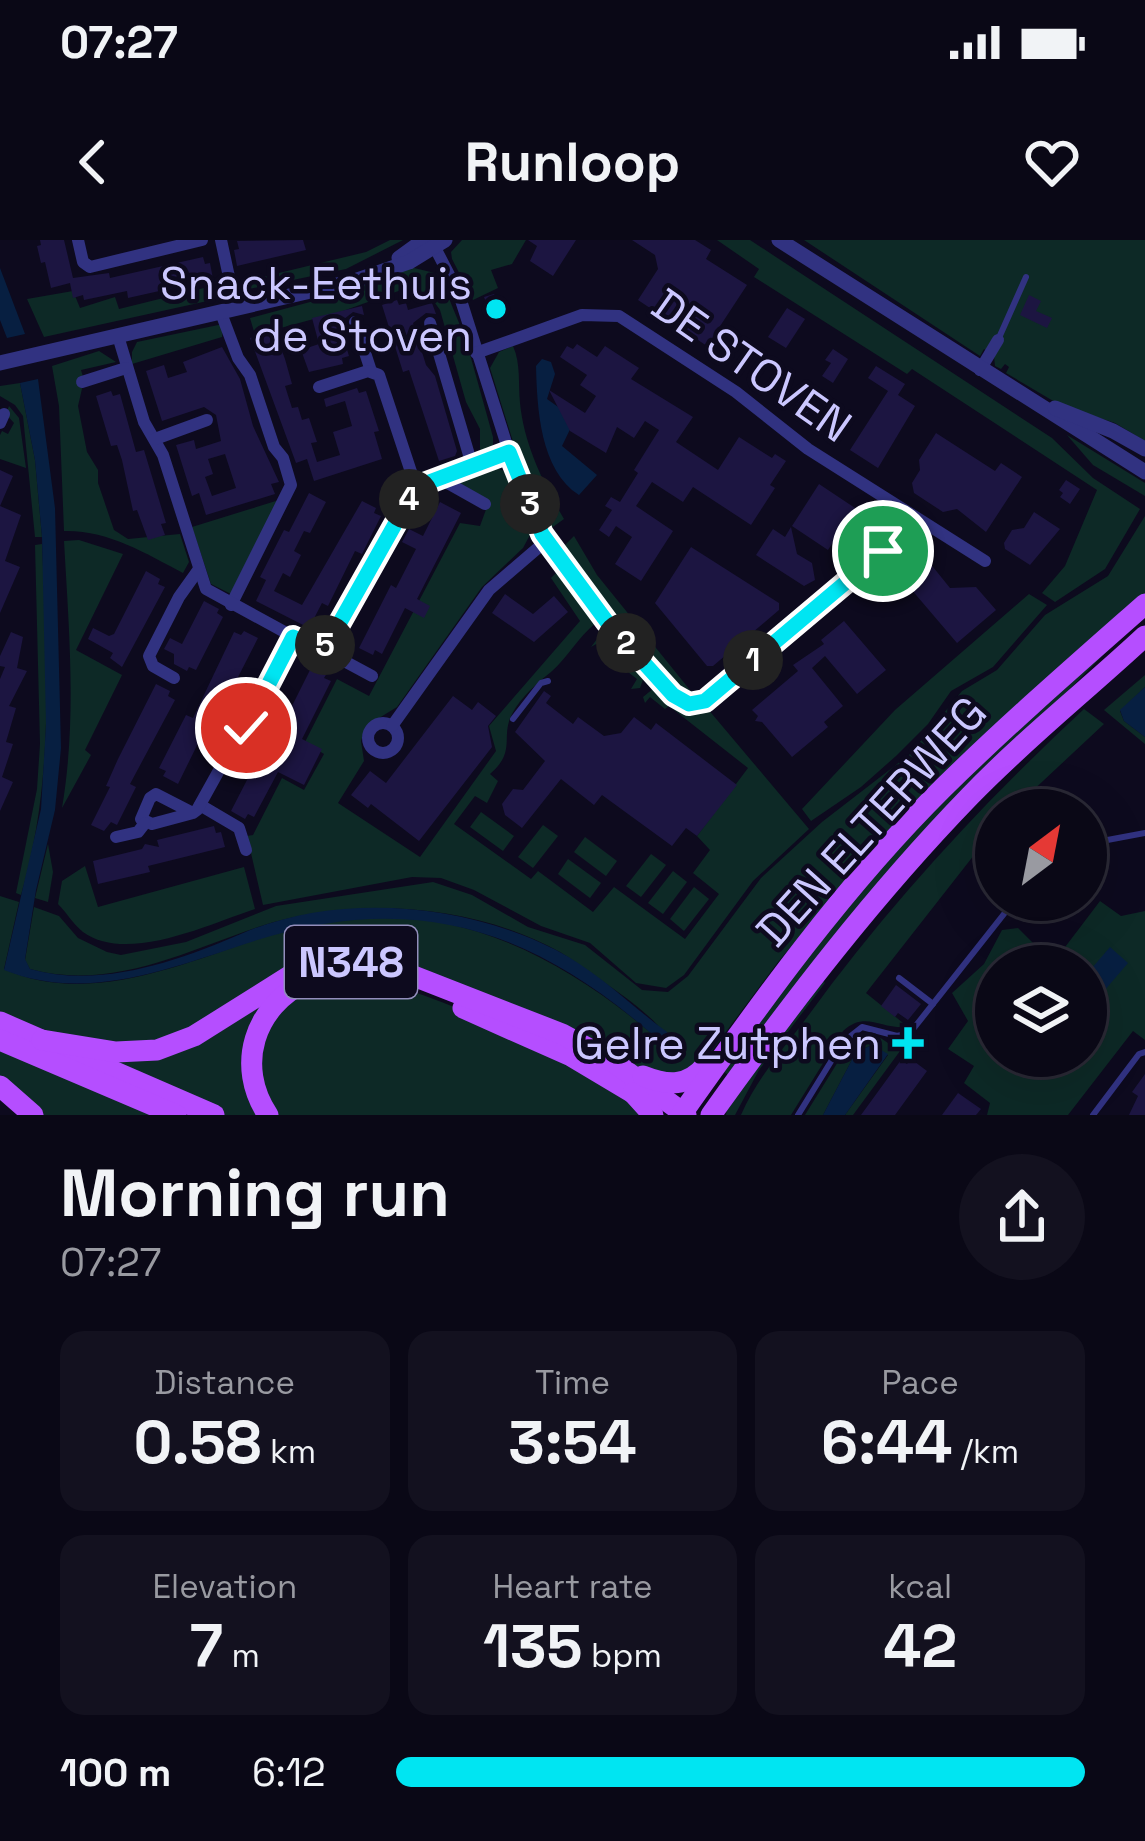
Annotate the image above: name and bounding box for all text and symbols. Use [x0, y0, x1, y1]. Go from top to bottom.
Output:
text: 07:27 [60, 14, 178, 71]
text: Runloop [465, 128, 680, 197]
icon: back [60, 129, 126, 195]
icon: heart [1019, 129, 1085, 195]
place label: Snack-Eethuis de Stoven [160, 255, 472, 364]
street label: DE STOVEN [641, 276, 862, 455]
marker: Snack-Eethuis de Stoven [483, 296, 509, 322]
pin: 4 [379, 469, 439, 529]
pin: 3 [500, 474, 560, 534]
text: 4 [399, 478, 420, 520]
text: 3 [520, 483, 540, 525]
pin [832, 500, 934, 602]
icon: arrive [850, 518, 916, 584]
pin: 2 [596, 613, 656, 673]
pin: 5 [295, 615, 355, 675]
text: 2 [616, 622, 636, 664]
text: 5 [315, 624, 335, 666]
pin: 1 [723, 630, 783, 690]
text: 1 [746, 639, 760, 681]
pin [195, 677, 297, 779]
street label: DEN ELTERWEG [744, 684, 999, 958]
icon: check [213, 695, 279, 761]
north arrow [975, 789, 1107, 921]
map controls [975, 789, 1107, 1077]
road number: N348 [285, 926, 417, 998]
button: layers [975, 945, 1107, 1077]
place label: Gelre Zutphen [574, 1015, 881, 1072]
marker: Gelre Zutphen [892, 1027, 924, 1059]
text: Morning run [60, 1151, 450, 1235]
button: share [959, 1154, 1085, 1280]
text: 07:27 [60, 1238, 161, 1287]
text: Distance [155, 1362, 295, 1404]
text: Time [535, 1362, 610, 1404]
text: Pace [882, 1362, 959, 1404]
text: 0.58 [133, 1404, 262, 1481]
text: 3:54 [508, 1404, 637, 1481]
text: 6:44 [821, 1404, 952, 1481]
text: km [262, 1431, 316, 1473]
text: /km [952, 1431, 1019, 1473]
text: Elevation [153, 1566, 297, 1608]
text: Heart rate [492, 1566, 653, 1608]
text: kcal [888, 1566, 952, 1608]
text: 7 [190, 1608, 223, 1685]
text: 135 [483, 1608, 583, 1685]
text: 42 [883, 1608, 957, 1685]
text: m [223, 1635, 260, 1677]
text: bpm [583, 1635, 662, 1677]
text: 100 m [60, 1748, 171, 1797]
text: 6:12 [252, 1748, 326, 1797]

